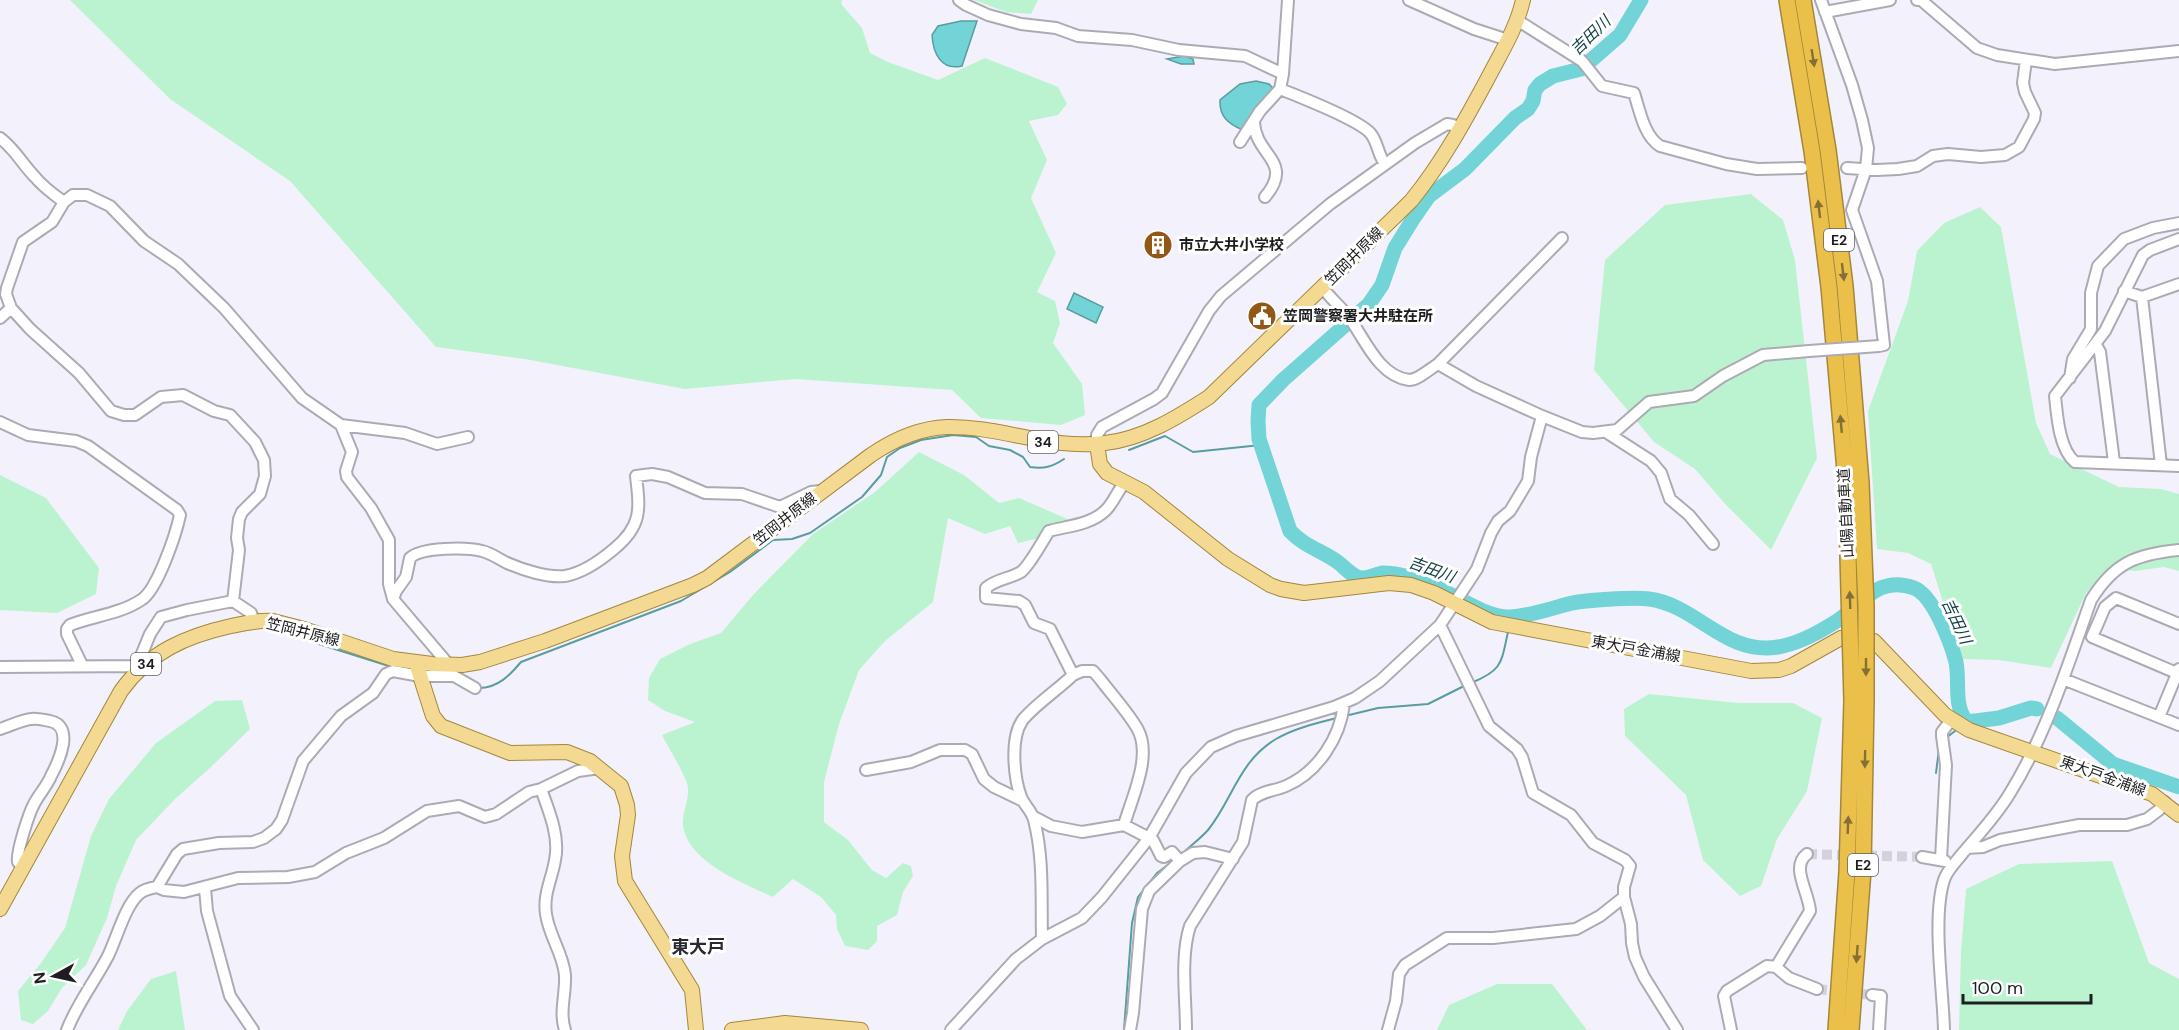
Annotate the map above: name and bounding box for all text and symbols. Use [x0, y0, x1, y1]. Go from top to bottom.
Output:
water label: 吉田川 [1566, 10, 1616, 60]
one-way arrow [1808, 48, 1817, 67]
one-way arrow [1815, 199, 1824, 218]
street label: 笠岡井原線 [1320, 222, 1388, 290]
building icon: 市立大井小学校 [1142, 229, 1174, 261]
road number: E2 [1824, 229, 1854, 251]
place label: 市立大井小学校 [1179, 235, 1284, 255]
one-way arrow [1838, 262, 1847, 281]
public building icon: 笠岡警察署大井駐在所 [1246, 300, 1278, 332]
place label: 笠岡警察署大井駐在所 [1283, 306, 1433, 326]
one-way arrow [1836, 414, 1846, 433]
road number: 34 [1028, 431, 1058, 453]
street label: 山陽自動車道 [1834, 468, 1858, 558]
street label: 笠岡井原線 [749, 488, 821, 550]
water label: 吉田川 [1406, 551, 1460, 588]
one-way arrow [1845, 591, 1855, 610]
water label: 吉田川 [1937, 595, 1977, 649]
street label: 笠岡井原線 [264, 613, 342, 651]
street label: 東大戸金浦線 [1590, 631, 1682, 667]
road number: 34 [131, 653, 161, 675]
one-way arrow [1861, 657, 1871, 676]
one-way arrow [1860, 749, 1870, 768]
street label: 東大戸金浦線 [2057, 751, 2149, 801]
one-way arrow [1844, 815, 1853, 834]
road number: E2 [1848, 854, 1878, 876]
district label: 東大戸 [671, 935, 725, 959]
one-way arrow [1852, 944, 1862, 963]
north arrow [24, 946, 84, 1006]
scale bar [1963, 967, 2090, 1005]
text: N [28, 971, 51, 985]
text: 100 m [1972, 976, 2023, 1000]

